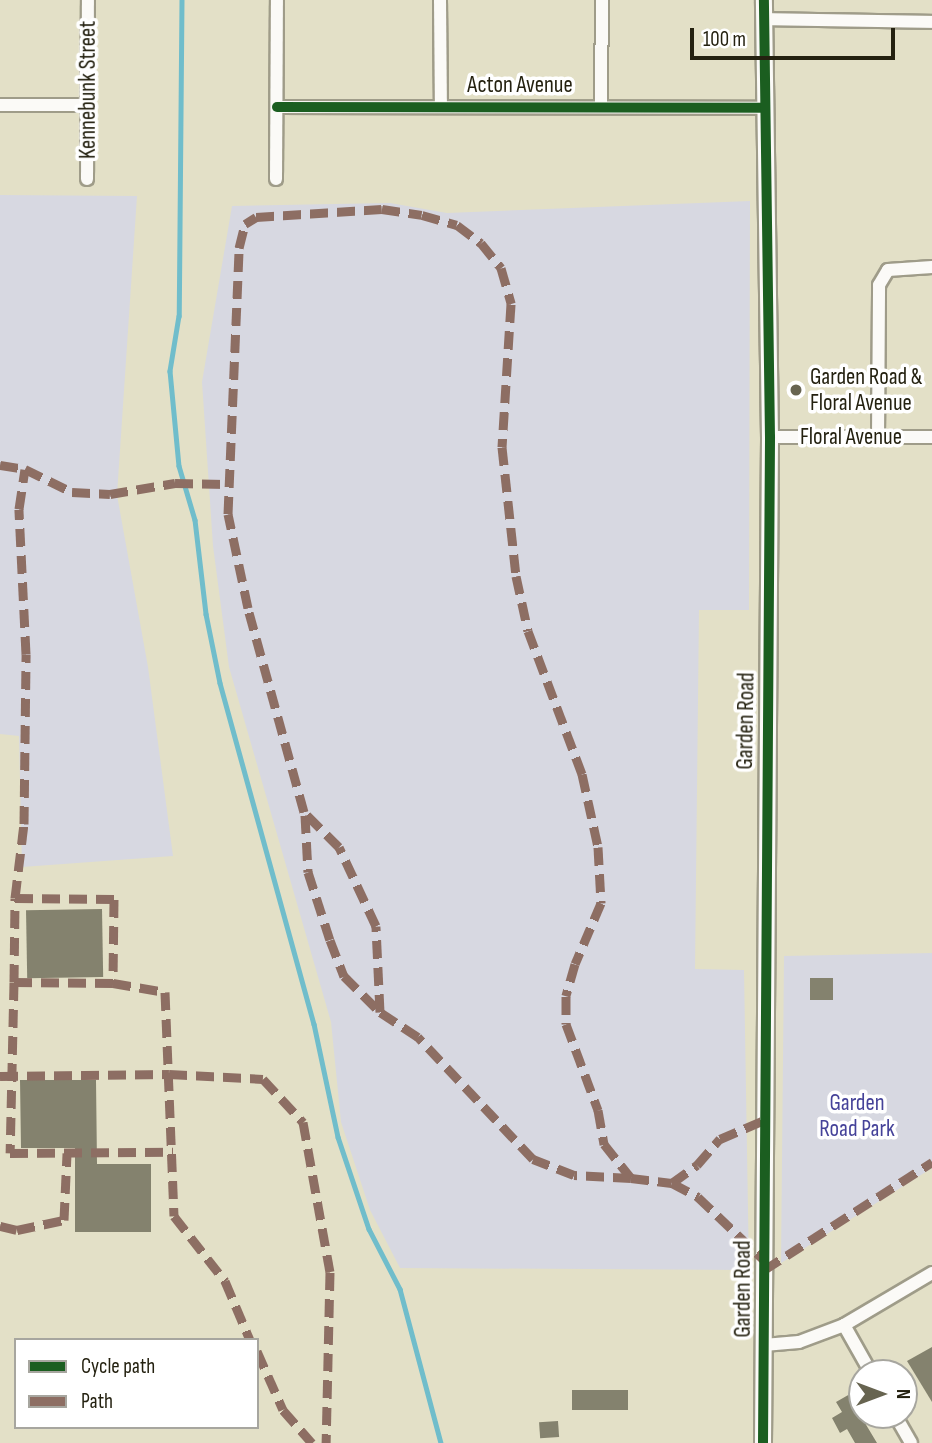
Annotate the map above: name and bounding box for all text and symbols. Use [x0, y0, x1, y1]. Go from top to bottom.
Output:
scale bar [694, 14, 899, 58]
street label: Kennebunk Street [74, 21, 102, 159]
text: 100 m [703, 27, 746, 52]
street label: Acton Avenue [467, 71, 573, 99]
place label: Garden Road & Floral Avenue [810, 363, 922, 417]
marker: Garden Road & Floral Avenue [788, 382, 804, 398]
street label: Floral Avenue [800, 423, 902, 451]
street label: Garden Road [731, 672, 761, 770]
park label: Garden Road Park [819, 1089, 895, 1143]
street label: Garden Road [729, 1240, 757, 1338]
legend [14, 1338, 259, 1429]
text: Cycle path [81, 1354, 155, 1379]
north arrow [848, 1359, 918, 1429]
text: Path [81, 1389, 113, 1414]
text: N [891, 1389, 914, 1399]

